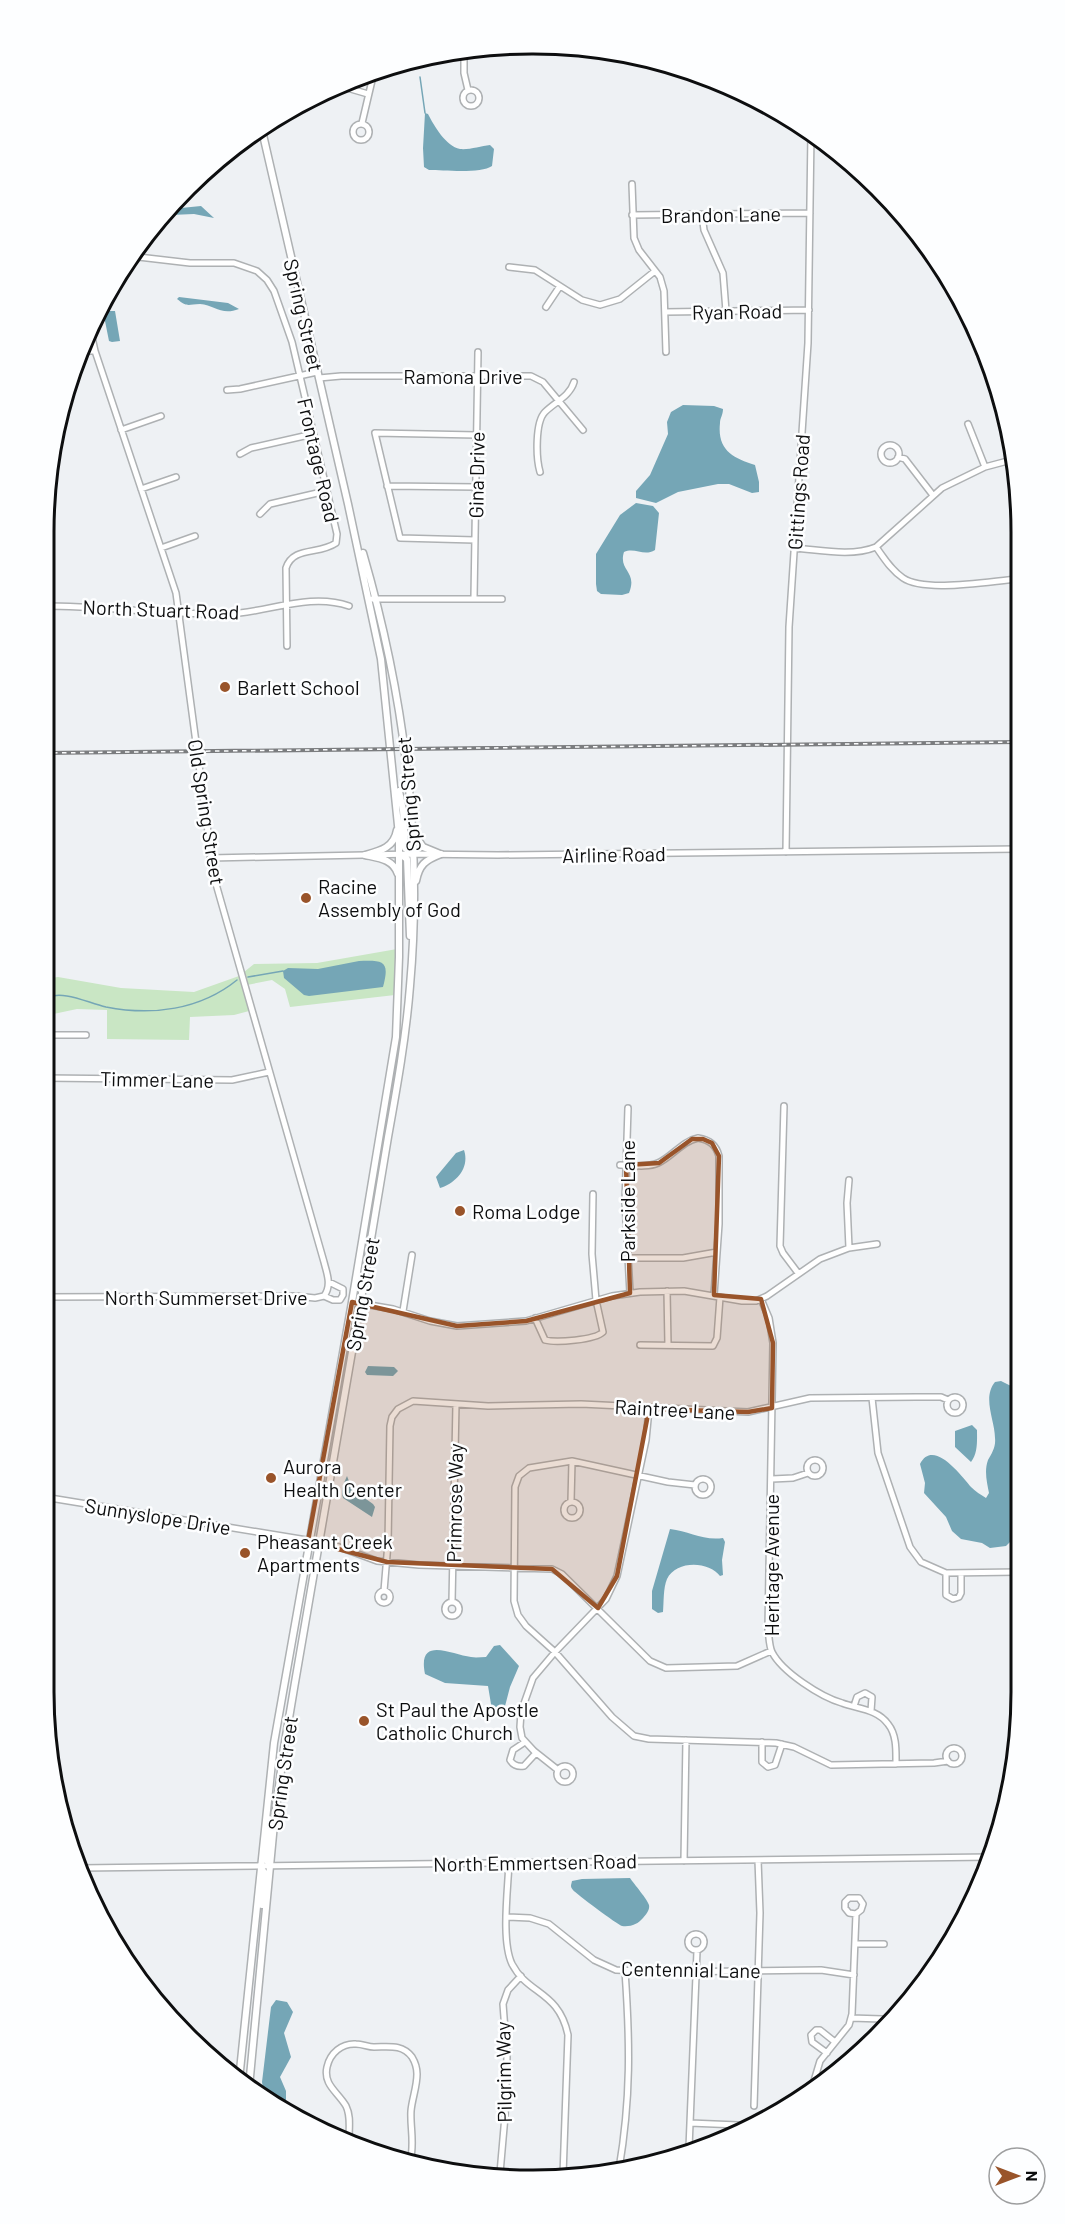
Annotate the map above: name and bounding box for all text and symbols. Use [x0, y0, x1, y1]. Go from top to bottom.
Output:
street label: Brandon Lane [661, 201, 781, 227]
street label: Spring Street [279, 256, 329, 374]
street label: Ryan Road [692, 298, 782, 324]
street label: Ramona Drive [403, 364, 523, 388]
street label: Frontage Road [293, 395, 345, 525]
street label: Gina Drive [463, 431, 489, 519]
street label: Gittings Road [782, 433, 814, 551]
street label: North Stuart Road [82, 594, 240, 624]
place label: Barlett School [237, 675, 360, 699]
marker: Barlett School [218, 680, 232, 694]
street label: Spring Street [391, 736, 425, 852]
street label: Old Spring Street [184, 737, 230, 887]
street label: Airline Road [562, 841, 666, 867]
place label: Racine Assembly of God [318, 874, 461, 921]
marker: Racine Assembly of God [299, 891, 313, 905]
street label: Timmer Lane [100, 1066, 214, 1092]
street label: Parkside Lane [615, 1140, 639, 1262]
place label: Roma Lodge [472, 1199, 580, 1223]
marker: Roma Lodge [453, 1204, 467, 1218]
street label: Spring Street [340, 1235, 384, 1353]
street label: North Summerset Drive [104, 1285, 308, 1309]
street label: Raintree Lane [614, 1394, 736, 1424]
street label: Primrose Way [441, 1443, 467, 1563]
place label: Aurora Health Center [283, 1454, 402, 1501]
marker: Aurora Health Center [264, 1471, 278, 1485]
street label: Sunnyslope Drive [83, 1493, 233, 1539]
street label: Heritage Avenue [759, 1494, 783, 1636]
place label: Pheasant Creek Apartments [257, 1529, 393, 1576]
marker: Pheasant Creek Apartments [238, 1546, 252, 1560]
place label: St Paul the Apostle Catholic Church [376, 1697, 539, 1744]
street label: Spring Street [262, 1714, 302, 1832]
marker: St Paul the Apostle Catholic Church [357, 1714, 371, 1728]
street label: North Emmertsen Road [433, 1848, 637, 1876]
street label: Centennial Lane [621, 1956, 761, 1982]
street label: Pilgrim Way [490, 2021, 516, 2123]
north arrow [987, 2146, 1047, 2206]
text: N [1023, 2171, 1042, 2181]

